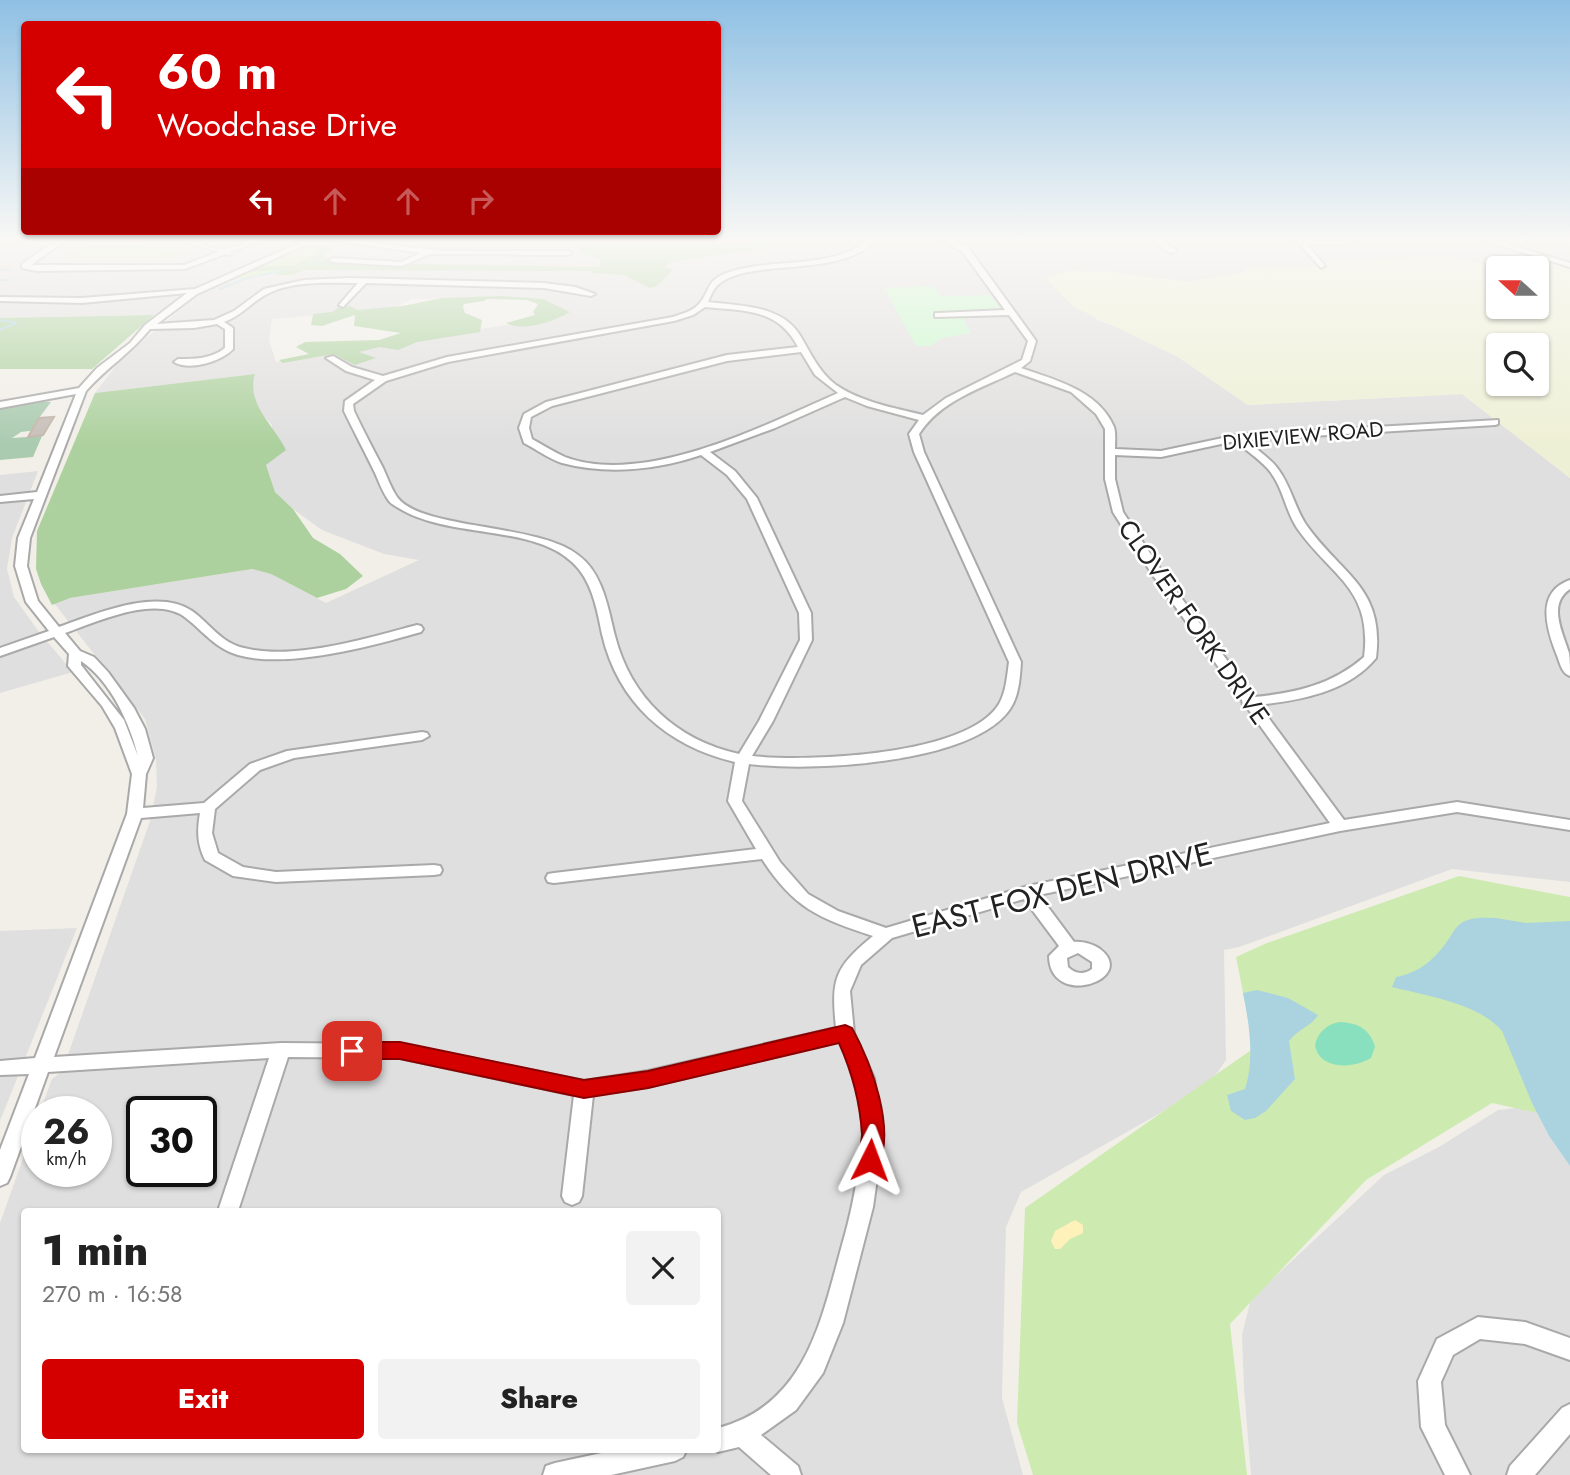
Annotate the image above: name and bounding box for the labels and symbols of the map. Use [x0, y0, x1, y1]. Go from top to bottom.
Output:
north arrow [1486, 256, 1549, 318]
street label: DIXIEVIEW ROAD [1221, 414, 1385, 458]
street label: CLOVER FORK DRIVE [1109, 512, 1279, 732]
street label: EAST FOX DEN DRIVE [907, 830, 1217, 950]
pin [322, 1021, 382, 1081]
speed limit sign: 30 [126, 1096, 217, 1187]
position arrow [833, 1123, 907, 1197]

